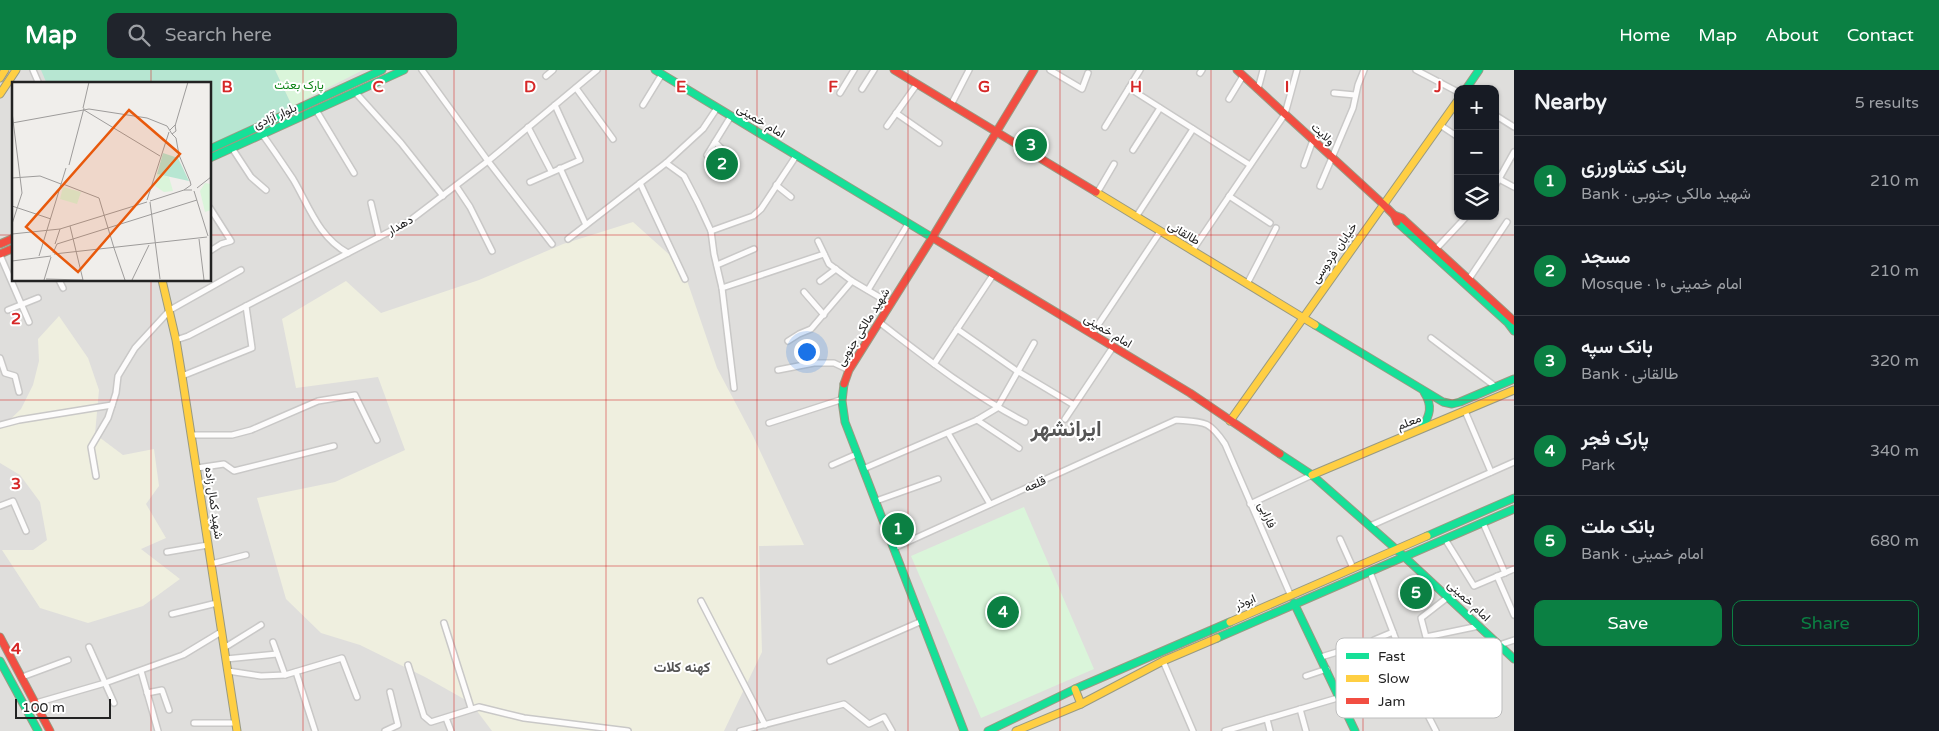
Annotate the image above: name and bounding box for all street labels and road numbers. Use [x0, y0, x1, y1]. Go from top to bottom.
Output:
street label: بلوار آزادی [251, 100, 299, 133]
street label: امام خمینی [734, 101, 788, 142]
street label: ولایت [1308, 120, 1338, 149]
street label: دهدار [384, 212, 416, 239]
street label: طالقانی [1165, 218, 1203, 249]
street label: خیابان فردوسی [1308, 220, 1361, 287]
street label: شهید مالکی جنوبی [833, 285, 893, 369]
street label: امام خمینی [1081, 311, 1135, 352]
street label: معلم [1395, 411, 1423, 434]
street label: شهید کمال زاده [201, 466, 226, 540]
street label: قلعه [1022, 473, 1048, 495]
street label: فارابی [1254, 500, 1279, 531]
street label: امام خمینی [1444, 578, 1493, 625]
street label: ابوذر [1231, 591, 1258, 614]

